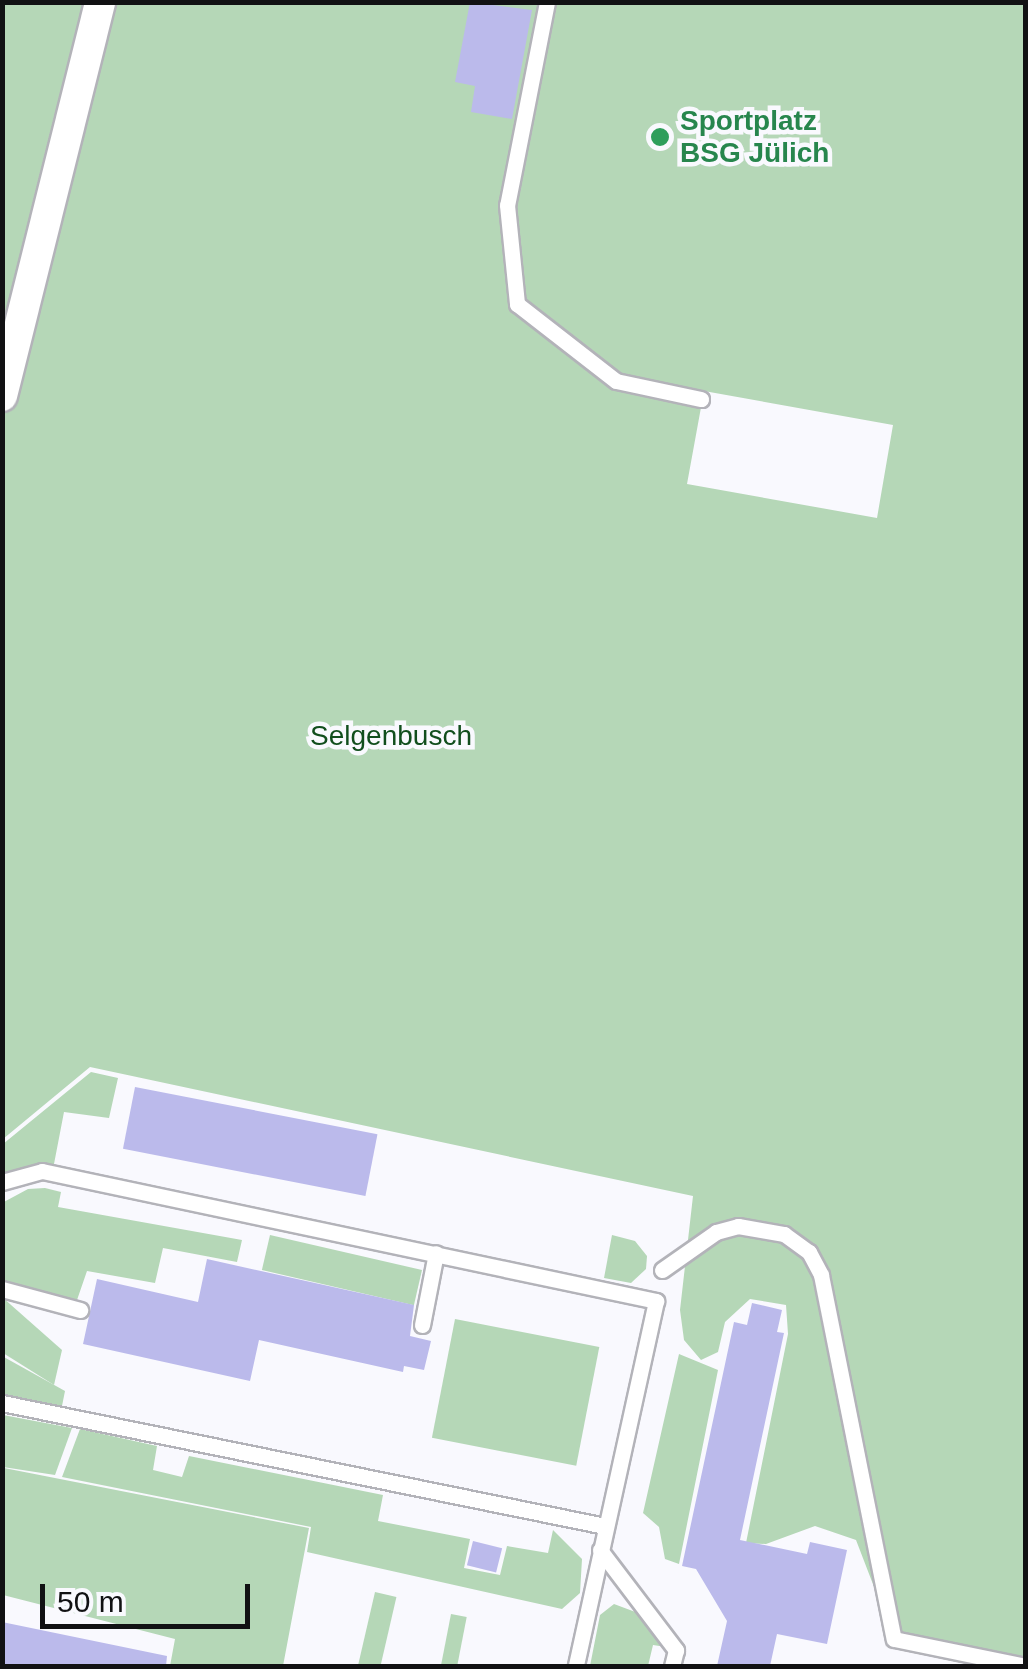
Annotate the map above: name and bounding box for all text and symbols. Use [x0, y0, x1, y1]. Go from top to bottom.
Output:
place label: Sportplatz BSG Jülich [680, 104, 829, 170]
marker: Sportplatz BSG Jülich [649, 126, 671, 148]
park label: Selgenbusch [310, 719, 472, 753]
scale bar [45, 1564, 255, 1626]
text: 50 m [57, 1585, 124, 1618]

